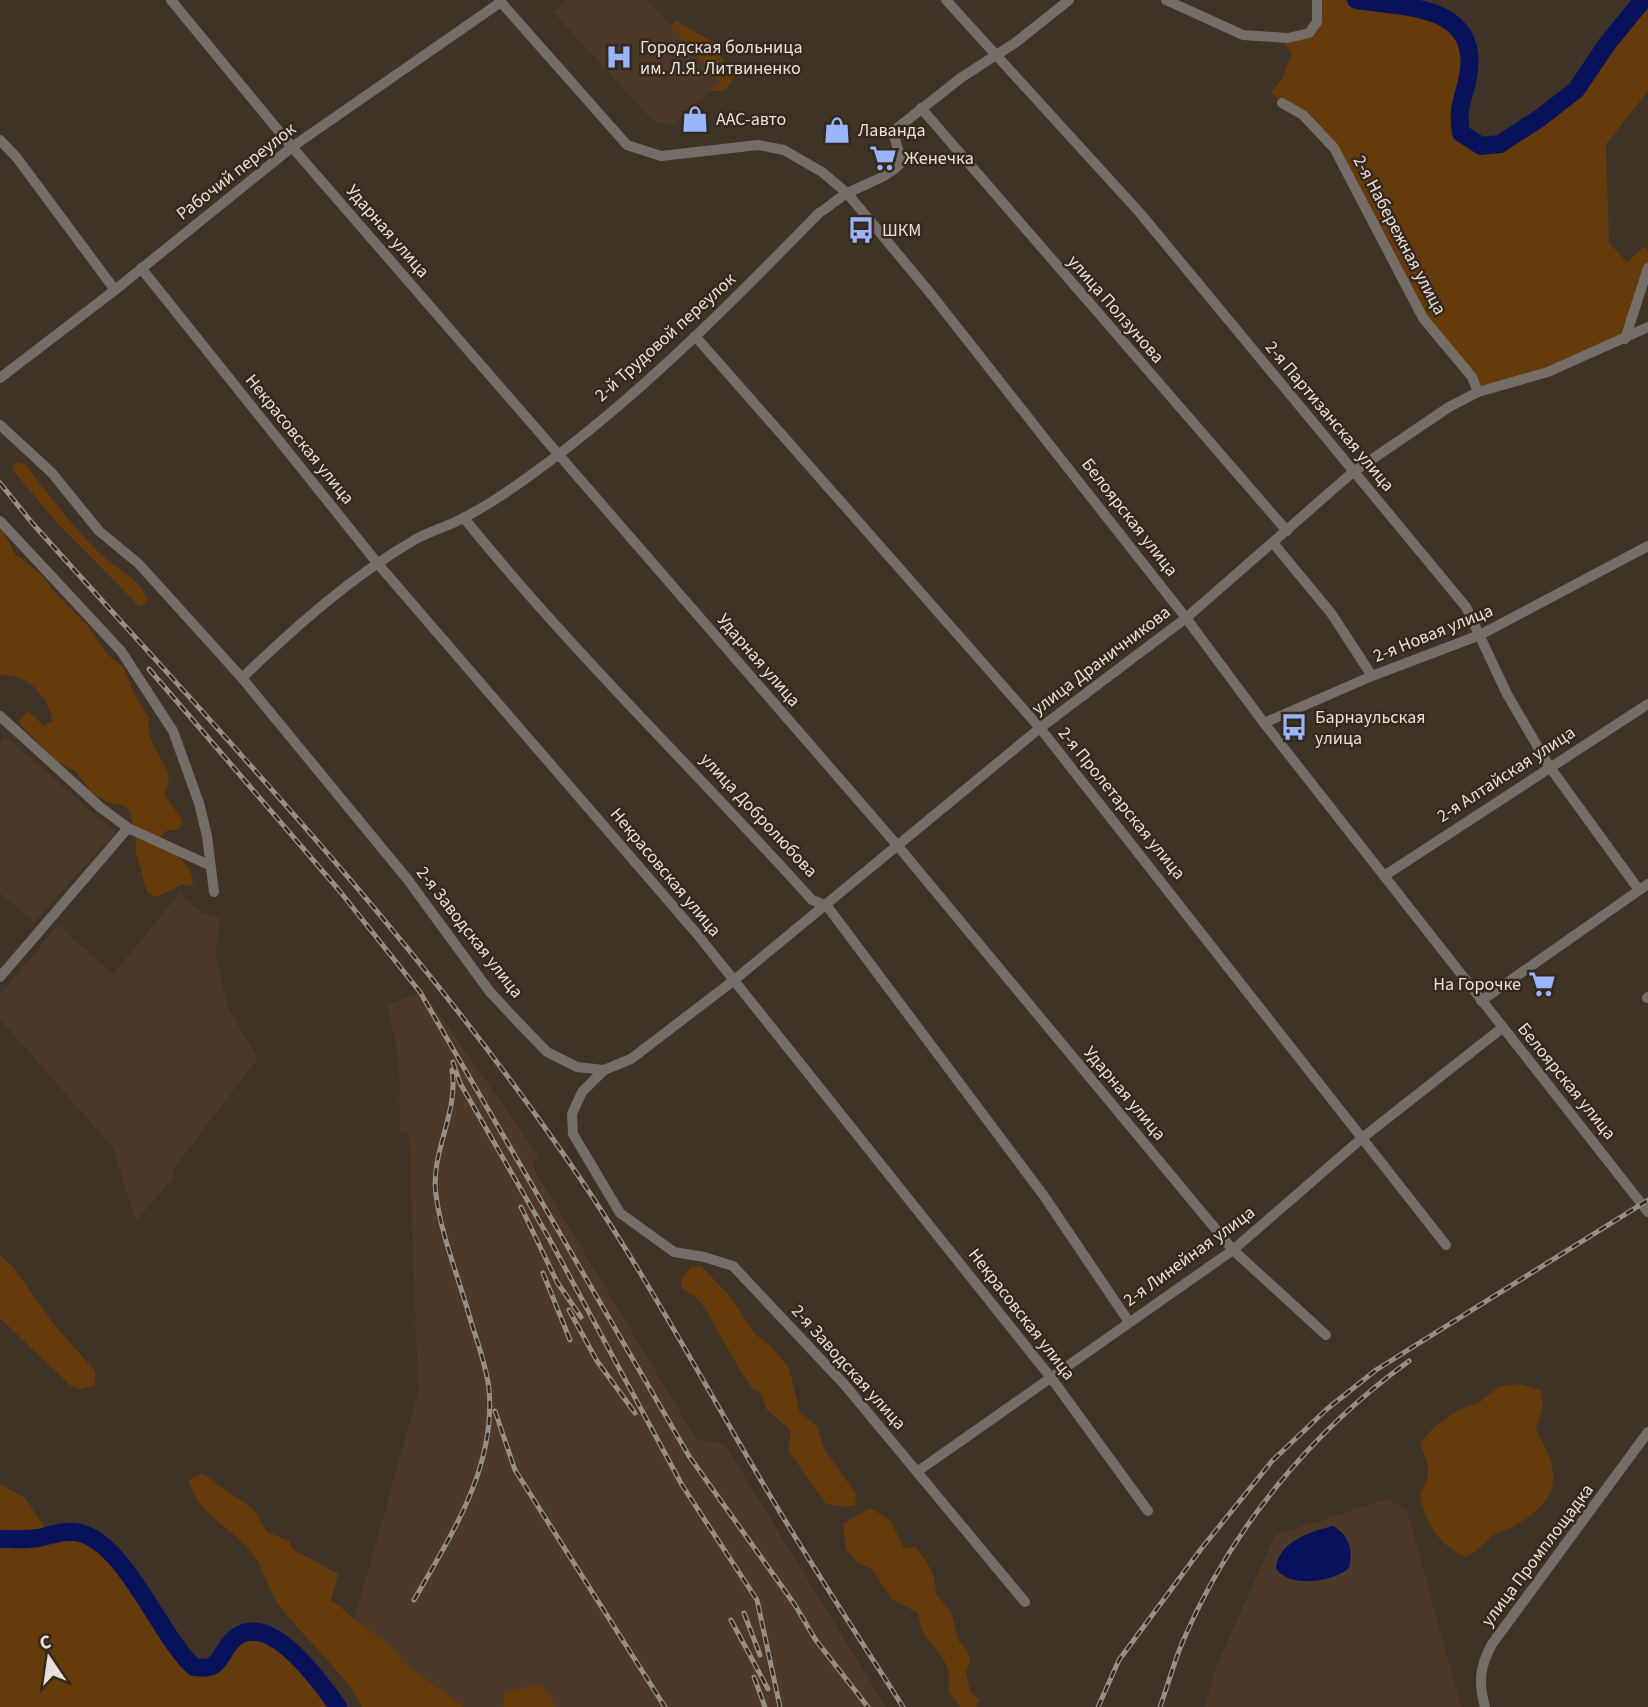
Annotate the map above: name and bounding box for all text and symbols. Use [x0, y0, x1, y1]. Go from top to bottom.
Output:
place label: Городская больница им. Л.Я. Литвиненко [640, 35, 802, 81]
hospital icon: Городская больница им. Л.Я. Литвиненко [604, 42, 634, 72]
shop icon: ААС-авто [680, 104, 710, 134]
place label: ААС-авто [716, 107, 786, 132]
shop icon: Лаванда [822, 115, 852, 145]
street label: Рабочий переулок [171, 117, 301, 226]
place label: Лаванда [858, 118, 925, 143]
supermarket icon: Женечка [868, 143, 898, 173]
place label: Женечка [904, 146, 974, 171]
street label: 2-я Набережная улица [1347, 151, 1452, 319]
street label: Ударная улица [340, 179, 435, 283]
bus stop icon: ШКМ [846, 215, 876, 245]
place label: ШКМ [882, 218, 921, 243]
street label: улица Ползунова [1061, 250, 1170, 369]
street label: 2-й Трудовой переулок [589, 267, 741, 407]
street label: 2-я Партизанская улица [1259, 336, 1400, 497]
street label: Некрасовская улица [239, 369, 360, 510]
street label: Белоярская улица [1075, 453, 1184, 582]
street label: 2-я Новая улица [1370, 598, 1497, 669]
street label: улица Драничникова [1027, 600, 1176, 721]
street label: Ударная улица [711, 608, 806, 712]
place label: Барнаульская улица [1315, 705, 1426, 751]
bus stop icon: Барнаульская улица [1279, 712, 1309, 742]
street label: 2-я Алтайская улица [1432, 720, 1580, 829]
street label: 2-я Пролетарская улица [1052, 722, 1191, 885]
street label: улица Добролюбова [694, 747, 823, 883]
street label: Некрасовская улица [604, 803, 727, 942]
street label: 2-я Заводская улица [410, 861, 529, 1003]
supermarket icon: На Горочке [1527, 969, 1557, 999]
place label: На Горочке [1433, 972, 1521, 997]
street label: Белоярская улица [1512, 1018, 1622, 1145]
street label: Ударная улица [1078, 1041, 1172, 1146]
street label: 2-я Линейная улица [1118, 1200, 1260, 1313]
street label: Некрасовская улица [962, 1243, 1081, 1386]
street label: 2-я Заводская улица [786, 1299, 912, 1435]
street label: улица Промплощадка [1475, 1479, 1599, 1632]
north arrow [14, 1623, 84, 1693]
text: С [37, 1628, 54, 1657]

